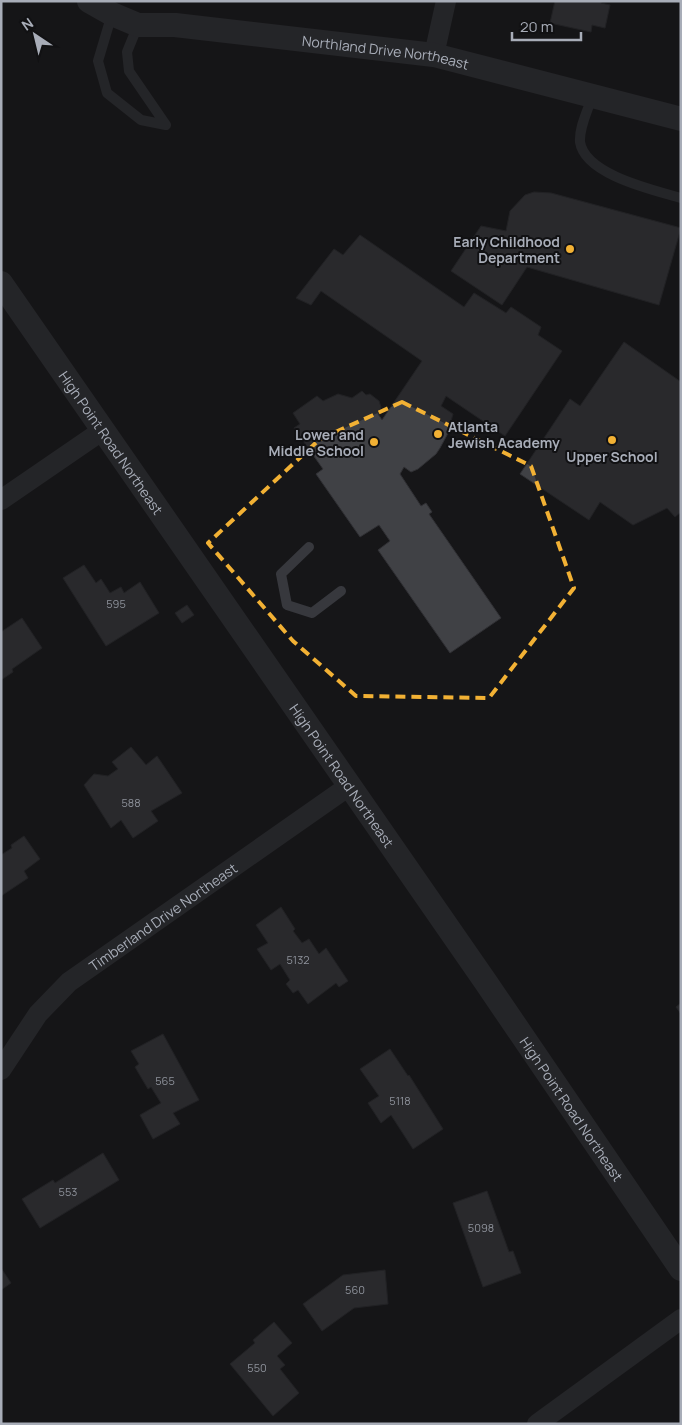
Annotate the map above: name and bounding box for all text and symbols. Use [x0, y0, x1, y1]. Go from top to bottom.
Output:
north arrow [10, 10, 60, 60]
scale bar [512, 10, 581, 42]
text: N [18, 13, 37, 35]
text: 20 m [520, 16, 553, 37]
street label: Northland Drive Northeast [301, 30, 472, 73]
place label: Early Childhood Department [453, 232, 560, 267]
marker: Early Childhood Department [564, 243, 576, 255]
street label: High Point Road Northeast [55, 367, 168, 518]
place label: Atlanta Jewish Academy [448, 417, 560, 452]
place label: Lower and Middle School [268, 425, 364, 460]
marker: Atlanta Jewish Academy [432, 428, 444, 440]
marker: Upper School [606, 434, 618, 446]
marker: Lower and Middle School [368, 436, 380, 448]
place label: Upper School [566, 447, 658, 466]
house number: 595 [106, 596, 126, 611]
street label: High Point Road Northeast [286, 700, 399, 851]
house number: 588 [121, 795, 141, 810]
street label: Timberland Drive Northeast [85, 858, 241, 975]
house number: 5132 [287, 952, 310, 967]
street label: High Point Road Northeast [516, 1033, 628, 1185]
house number: 565 [155, 1073, 175, 1088]
house number: 5118 [389, 1093, 411, 1108]
house number: 553 [59, 1184, 77, 1199]
house number: 5098 [468, 1220, 494, 1235]
house number: 560 [345, 1282, 365, 1297]
house number: 550 [247, 1360, 267, 1375]

